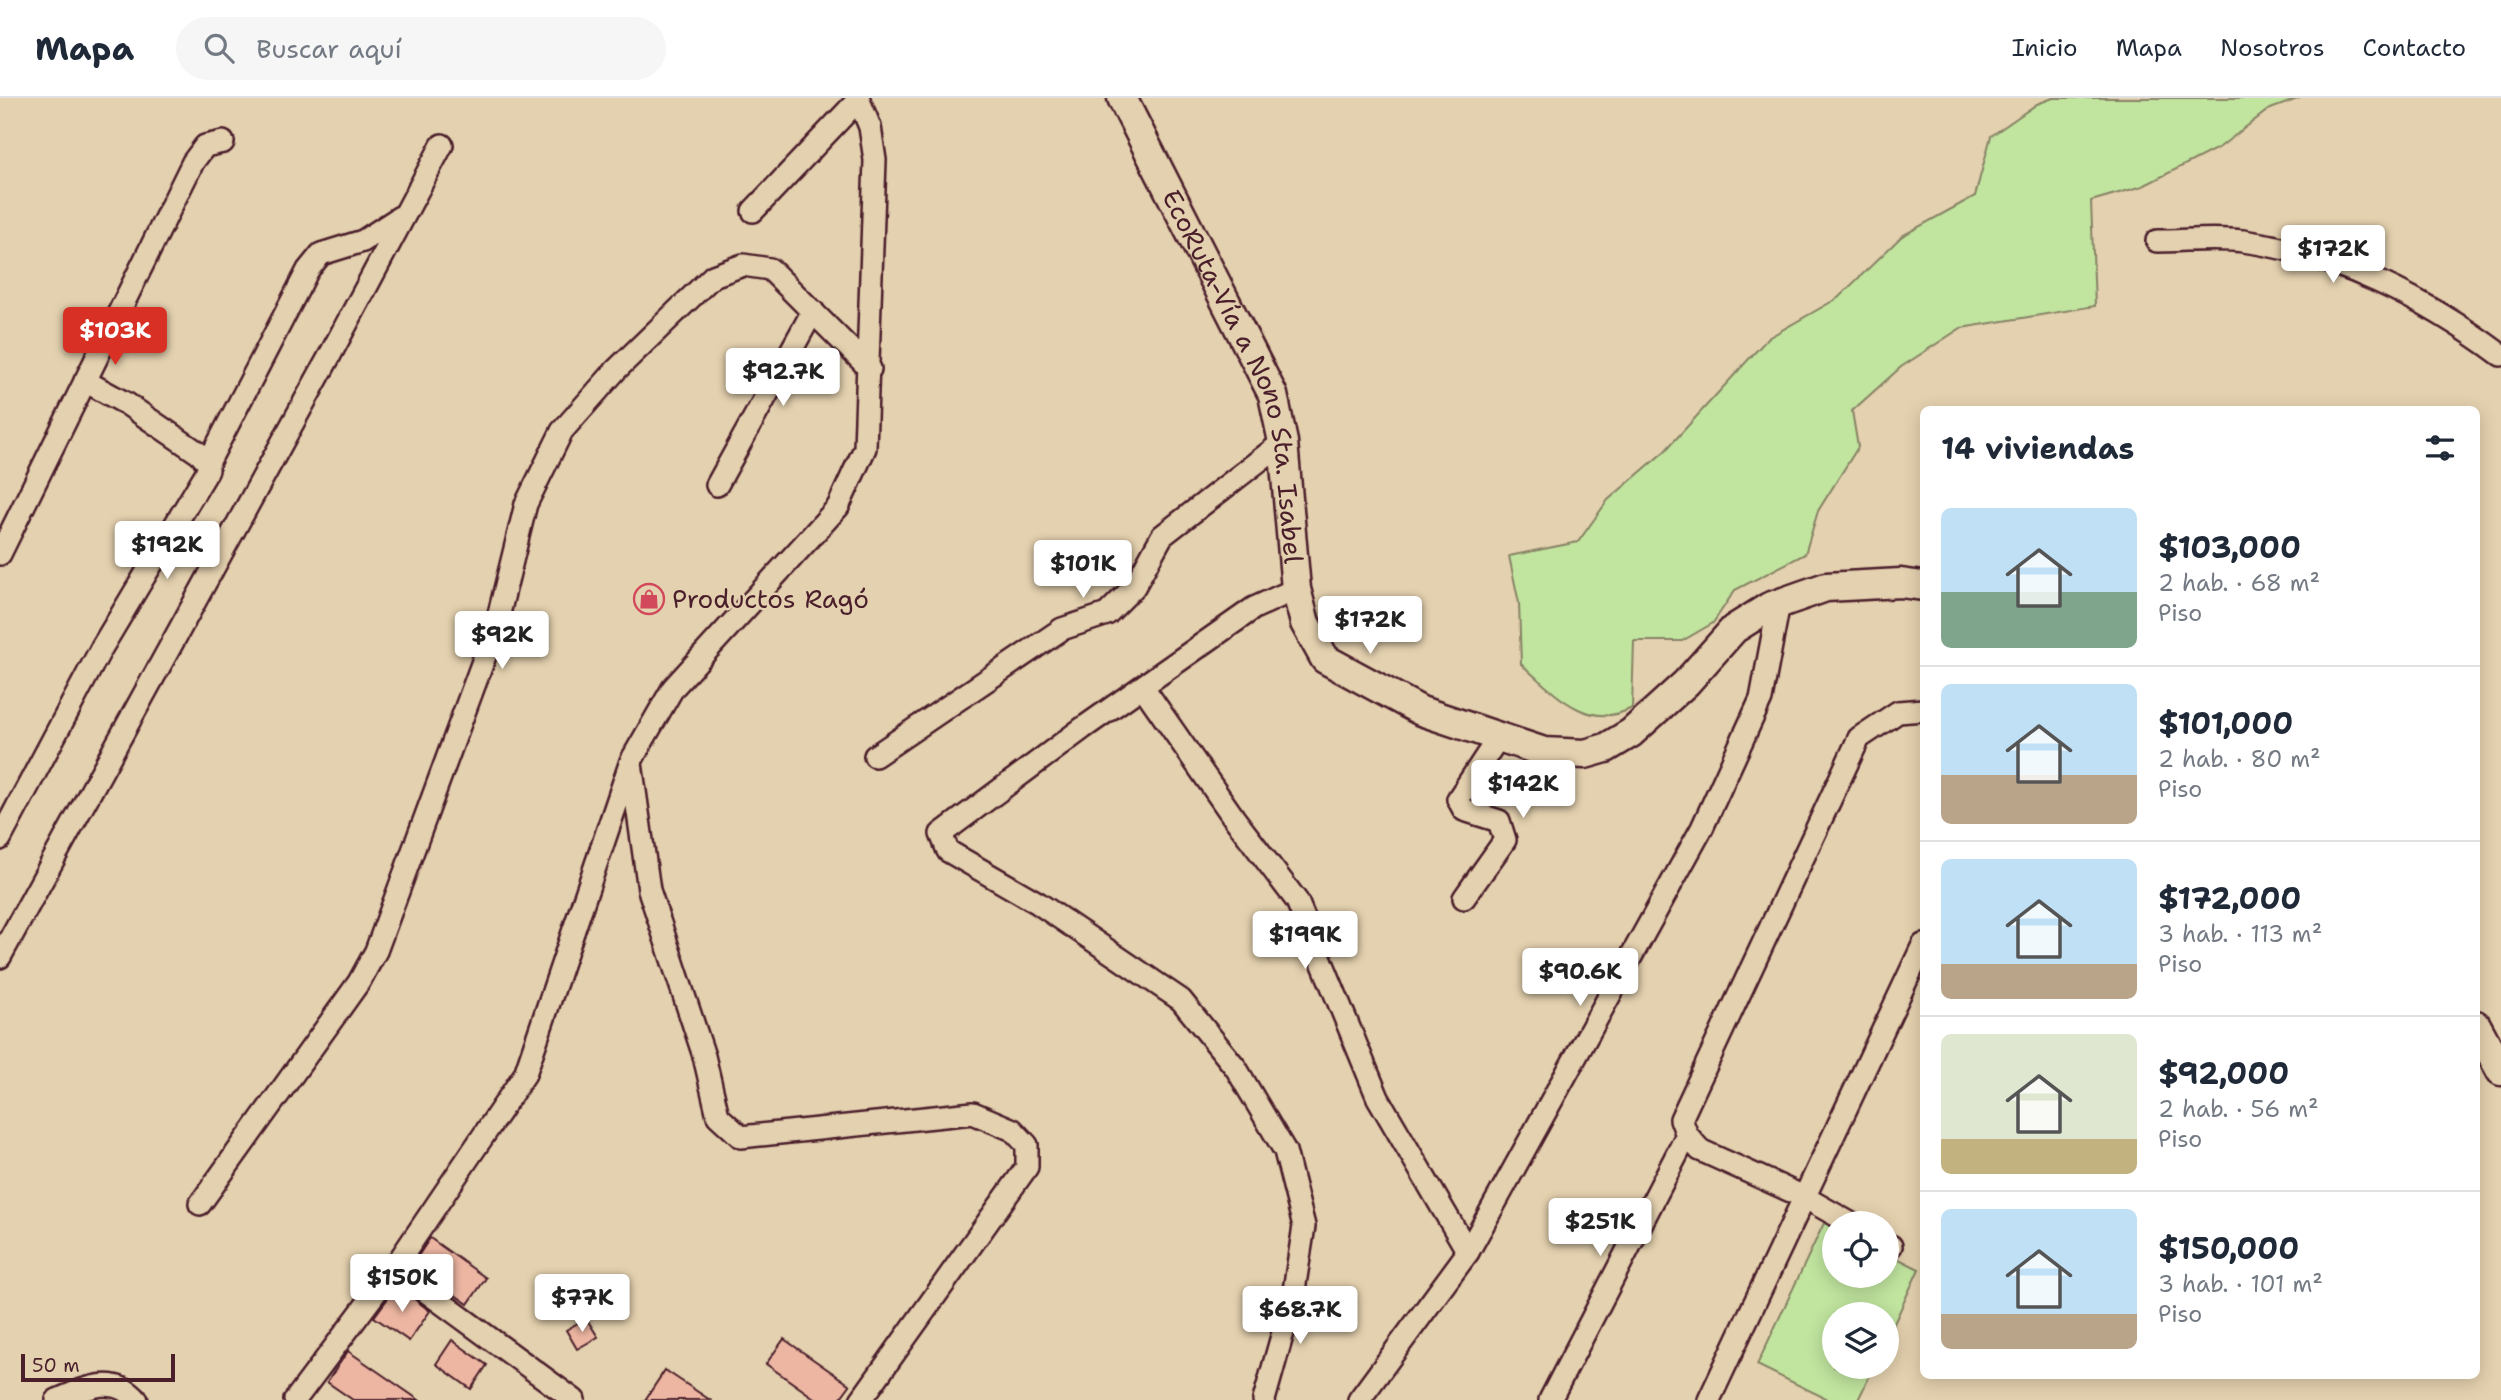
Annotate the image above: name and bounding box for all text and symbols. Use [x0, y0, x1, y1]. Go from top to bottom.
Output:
search box [176, 17, 666, 80]
text: Mapa [35, 26, 134, 71]
icon: search [200, 29, 238, 67]
text: Buscar aquí [256, 31, 402, 66]
text: Inicio [2012, 32, 2078, 64]
text: Mapa [2116, 32, 2182, 64]
text: Nosotros [2220, 32, 2325, 64]
text: Contacto [2363, 32, 2466, 64]
street label: EcoRuta-Vía a Nono Sta. Isabel [1154, 183, 1312, 565]
pin: $172K [2284, 226, 2382, 285]
text: $172K [2297, 233, 2369, 263]
pin: $103K [66, 308, 164, 367]
text: $103K [79, 315, 151, 345]
pin: $92.7K [726, 348, 840, 408]
text: $92.7K [742, 356, 824, 386]
text: 14 viviendas [1941, 428, 2134, 469]
icon: filters [2421, 429, 2459, 467]
pin: $192K [118, 522, 216, 581]
text: $103,000 [2158, 527, 2301, 568]
text: $192K [131, 529, 203, 559]
icon: home [1997, 536, 2081, 620]
pin: $101K [1034, 540, 1132, 600]
text: $101K [1050, 548, 1116, 578]
text: 2 hab. · 68 m² [2158, 568, 2320, 598]
place label: Productos Ragó [672, 581, 869, 616]
shop icon: Productos Ragó [632, 582, 666, 616]
pin: $172K [1321, 596, 1419, 656]
text: Piso [2158, 598, 2202, 628]
text: $172K [1334, 604, 1406, 634]
pin: $92K [461, 612, 543, 671]
text: $92K [471, 619, 533, 649]
text: $101,000 [2158, 703, 2293, 744]
icon: home [1997, 712, 2081, 796]
text: 2 hab. · 80 m² [2158, 744, 2321, 774]
pin: $142K [1474, 760, 1572, 820]
text: $142K [1487, 768, 1559, 798]
text: Piso [2158, 774, 2202, 804]
text: $172,000 [2158, 878, 2301, 919]
icon: home [1997, 887, 2081, 971]
pin: $199K [1256, 912, 1354, 971]
text: $199K [1269, 919, 1341, 949]
text: 3 hab. · 113 m² [2158, 919, 2322, 949]
pin: $90.6K [1523, 948, 1637, 1008]
text: Piso [2158, 949, 2202, 979]
text: $90.6K [1538, 956, 1622, 986]
text: $92,000 [2158, 1053, 2289, 1094]
icon: home [1997, 1062, 2081, 1146]
text: 2 hab. · 56 m² [2158, 1094, 2319, 1124]
text: Piso [2158, 1124, 2202, 1154]
pin: $251K [1551, 1198, 1649, 1258]
text: $251K [1565, 1206, 1635, 1236]
map controls [1822, 1211, 1899, 1379]
button: locate [1822, 1211, 1899, 1288]
text: $150,000 [2158, 1228, 2299, 1269]
icon: home [1997, 1237, 2081, 1321]
pin: $150K [353, 1254, 451, 1314]
text: $150K [366, 1262, 438, 1292]
text: 3 hab. · 101 m² [2158, 1269, 2323, 1299]
pin: $77K [541, 1274, 623, 1334]
text: $77K [551, 1282, 613, 1312]
pin: $68.7K [1243, 1286, 1357, 1346]
text: $68.7K [1259, 1294, 1341, 1324]
text: Piso [2158, 1299, 2202, 1329]
button: layers [1822, 1302, 1899, 1379]
scale bar [21, 1351, 175, 1383]
text: 50 m [32, 1353, 80, 1378]

